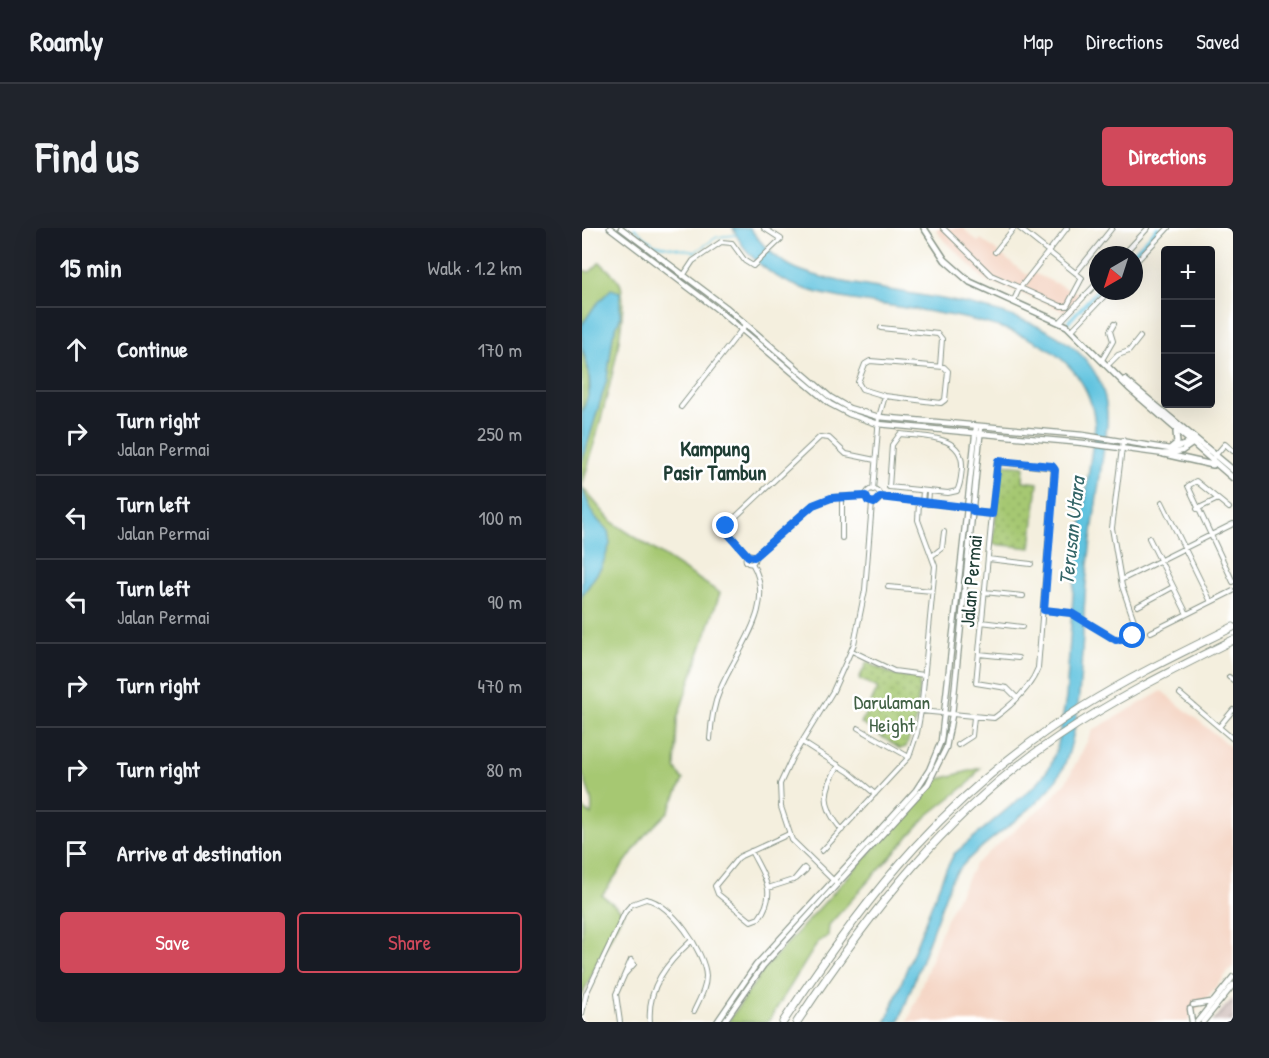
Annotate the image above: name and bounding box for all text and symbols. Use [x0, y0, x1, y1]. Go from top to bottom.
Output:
text: Roamly [30, 22, 103, 60]
text: Map [1023, 27, 1053, 56]
text: Directions [1086, 27, 1163, 56]
text: Saved [1196, 27, 1239, 56]
button: Directions [1102, 127, 1233, 186]
text: Find us [36, 128, 139, 185]
north arrow [1089, 246, 1143, 300]
map controls [1161, 246, 1215, 408]
button: + [1161, 246, 1215, 300]
text: 15 min [60, 250, 122, 285]
text: Walk · 1.2 km [428, 254, 522, 281]
button: − [1161, 300, 1215, 354]
icon: ahead [60, 333, 93, 366]
text: Continue [117, 334, 188, 364]
text: 170 m [478, 336, 522, 363]
button: layers [1161, 354, 1215, 408]
text: Turn right [117, 405, 200, 435]
icon: right [60, 417, 93, 450]
text: 250 m [477, 420, 522, 447]
district label: Kampung Pasir Tambun [664, 434, 766, 487]
text: Jalan Permai [117, 435, 210, 462]
water label: Terusan Utara [1051, 473, 1092, 586]
text: Turn left [117, 489, 190, 519]
icon: left [60, 501, 93, 534]
text: 100 m [479, 504, 522, 531]
route end [712, 512, 738, 538]
text: Jalan Permai [117, 519, 210, 546]
street label: Jalan Permai [953, 533, 988, 629]
text: Turn left [117, 573, 190, 603]
icon: left [60, 585, 93, 618]
text: 90 m [488, 588, 522, 615]
text: Jalan Permai [117, 603, 210, 630]
route start [1119, 622, 1145, 648]
icon: right [60, 669, 93, 702]
text: Turn right [117, 670, 200, 700]
text: 470 m [477, 672, 522, 699]
park label: Darulaman Height [854, 688, 930, 738]
icon: right [60, 753, 93, 786]
text: Turn right [117, 754, 200, 784]
text: 80 m [486, 756, 522, 783]
icon: arrive [60, 837, 93, 870]
text: Arrive at destination [117, 838, 282, 868]
button: Save [60, 912, 285, 973]
button: Share [297, 912, 522, 973]

